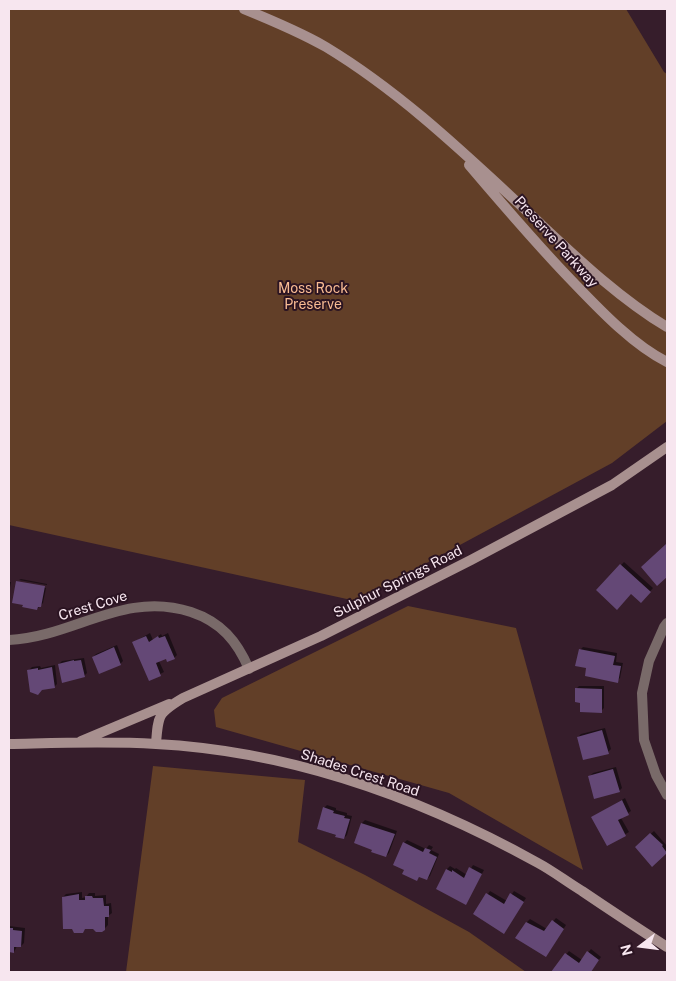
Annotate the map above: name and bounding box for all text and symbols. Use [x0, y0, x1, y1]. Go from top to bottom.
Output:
street label: Preserve Parkway [511, 193, 601, 291]
park label: Moss Rock Preserve [278, 281, 348, 314]
street label: Sulphur Springs Road [331, 542, 465, 622]
street label: Crest Cove [57, 588, 129, 624]
street label: Shades Crest Road [299, 746, 421, 800]
north arrow [616, 921, 666, 971]
text: N [617, 943, 636, 957]

